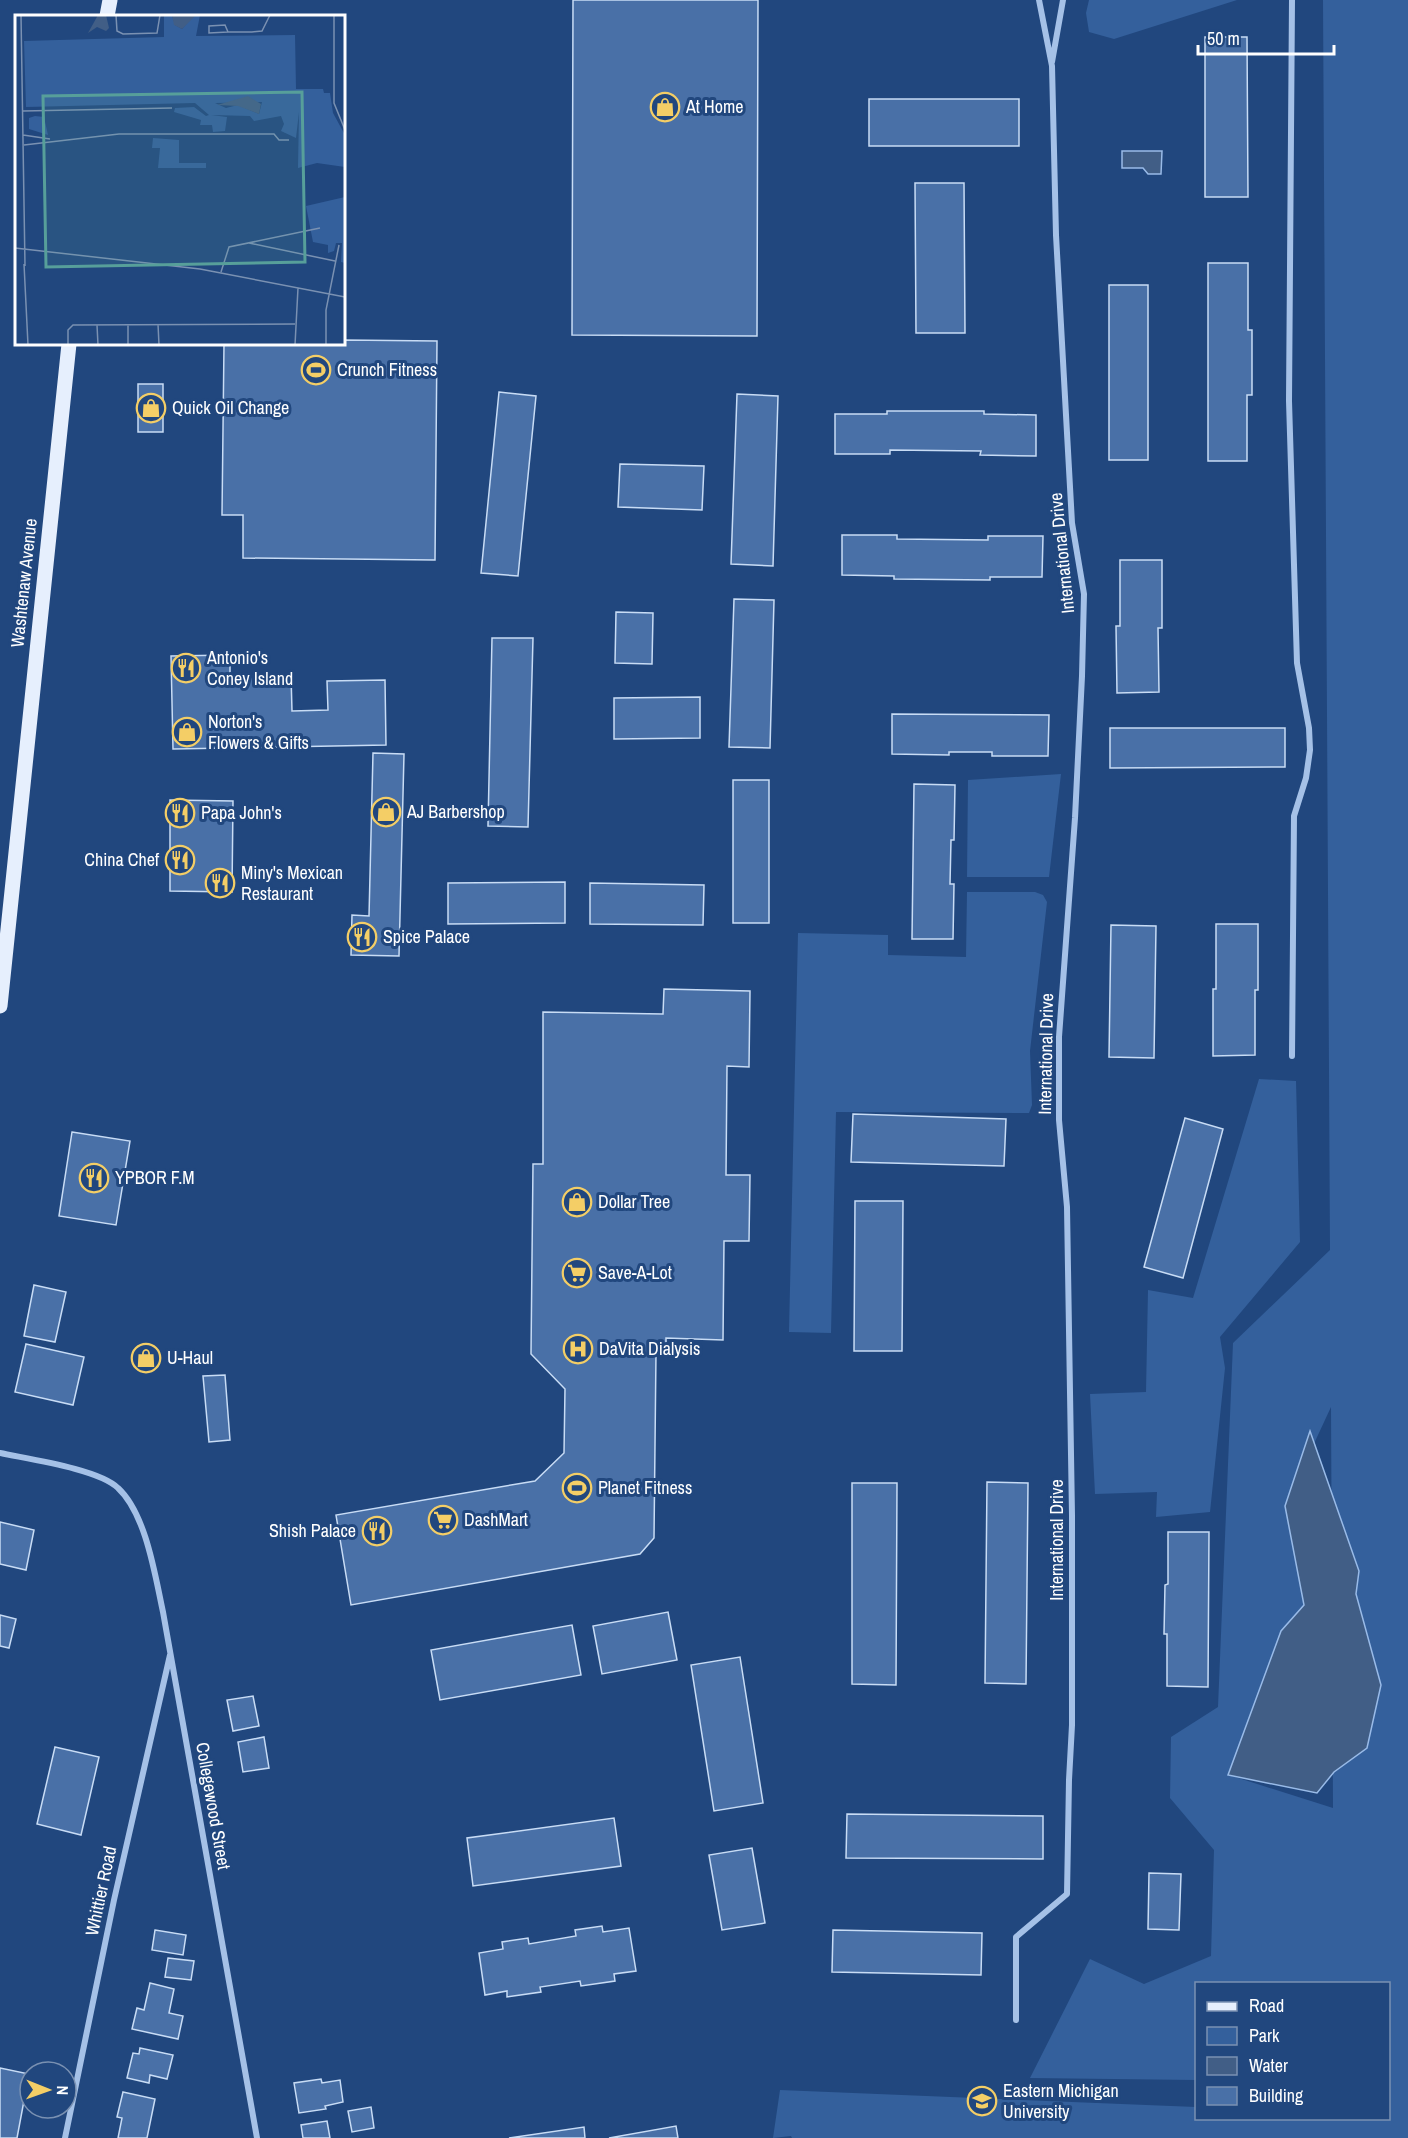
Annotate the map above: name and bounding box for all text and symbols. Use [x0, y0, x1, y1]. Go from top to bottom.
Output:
inset map [15, 15, 345, 345]
scale bar [1198, 18, 1334, 56]
text: 50 m [1207, 26, 1240, 51]
shop icon: At Home [649, 91, 681, 123]
place label: At Home [685, 94, 743, 119]
sports icon: Crunch Fitness [300, 354, 332, 386]
place label: Crunch Fitness [337, 357, 437, 382]
shop icon: Quick Oil Change [135, 392, 167, 424]
place label: Quick Oil Change [172, 395, 289, 420]
street label: International Drive [1043, 491, 1080, 615]
street label: Washtenaw Avenue [4, 517, 43, 649]
place label: Antonio's Coney Island [206, 645, 293, 691]
restaurant icon: Antonio's Coney Island [170, 652, 202, 684]
place label: Norton's Flowers & Gifts [208, 709, 309, 755]
shop icon: Norton's Flowers & Gifts [171, 716, 203, 748]
shop icon: AJ Barbershop [370, 796, 402, 828]
restaurant icon: Papa John's [164, 797, 196, 829]
place label: AJ Barbershop [406, 799, 505, 824]
place label: Papa John's [201, 800, 282, 825]
restaurant icon: China Chef [164, 844, 196, 876]
place label: China Chef [84, 847, 160, 872]
place label: Miny's Mexican Restaurant [241, 860, 343, 906]
restaurant icon: Miny's Mexican Restaurant [204, 867, 236, 899]
restaurant icon: Spice Palace [346, 921, 378, 953]
place label: Spice Palace [383, 924, 470, 949]
street label: International Drive [1032, 993, 1059, 1115]
restaurant icon: YPBOR F.M [78, 1162, 110, 1194]
place label: YPBOR F.M [115, 1165, 195, 1190]
shop icon: Dollar Tree [561, 1186, 593, 1218]
place label: Dollar Tree [598, 1189, 670, 1214]
supermarket icon: Save-A-Lot [561, 1257, 593, 1289]
place label: Save-A-Lot [598, 1260, 672, 1285]
hospital icon: DaVita Dialysis [562, 1333, 594, 1365]
place label: DaVita Dialysis [599, 1336, 700, 1361]
shop icon: U-Haul [130, 1342, 162, 1374]
place label: U-Haul [167, 1345, 213, 1370]
sports icon: Planet Fitness [561, 1472, 593, 1504]
place label: Planet Fitness [598, 1475, 692, 1500]
street label: International Drive [1044, 1479, 1069, 1601]
supermarket icon: DashMart [427, 1504, 459, 1536]
place label: DashMart [464, 1507, 528, 1532]
restaurant icon: Shish Palace [361, 1515, 393, 1547]
place label: Shish Palace [269, 1518, 356, 1543]
street label: Collegewood Street [190, 1740, 237, 1872]
street label: Whittier Road [79, 1844, 122, 1938]
legend [1195, 1982, 1390, 2120]
text: Road [1249, 1993, 1284, 2018]
text: Park [1249, 2023, 1280, 2048]
text: Water [1249, 2053, 1288, 2078]
north arrow [18, 2060, 78, 2120]
place label: Eastern Michigan University [1003, 2078, 1119, 2124]
text: Building [1249, 2083, 1304, 2108]
text: N [52, 2085, 74, 2095]
school or university icon: Eastern Michigan University [966, 2085, 998, 2117]

